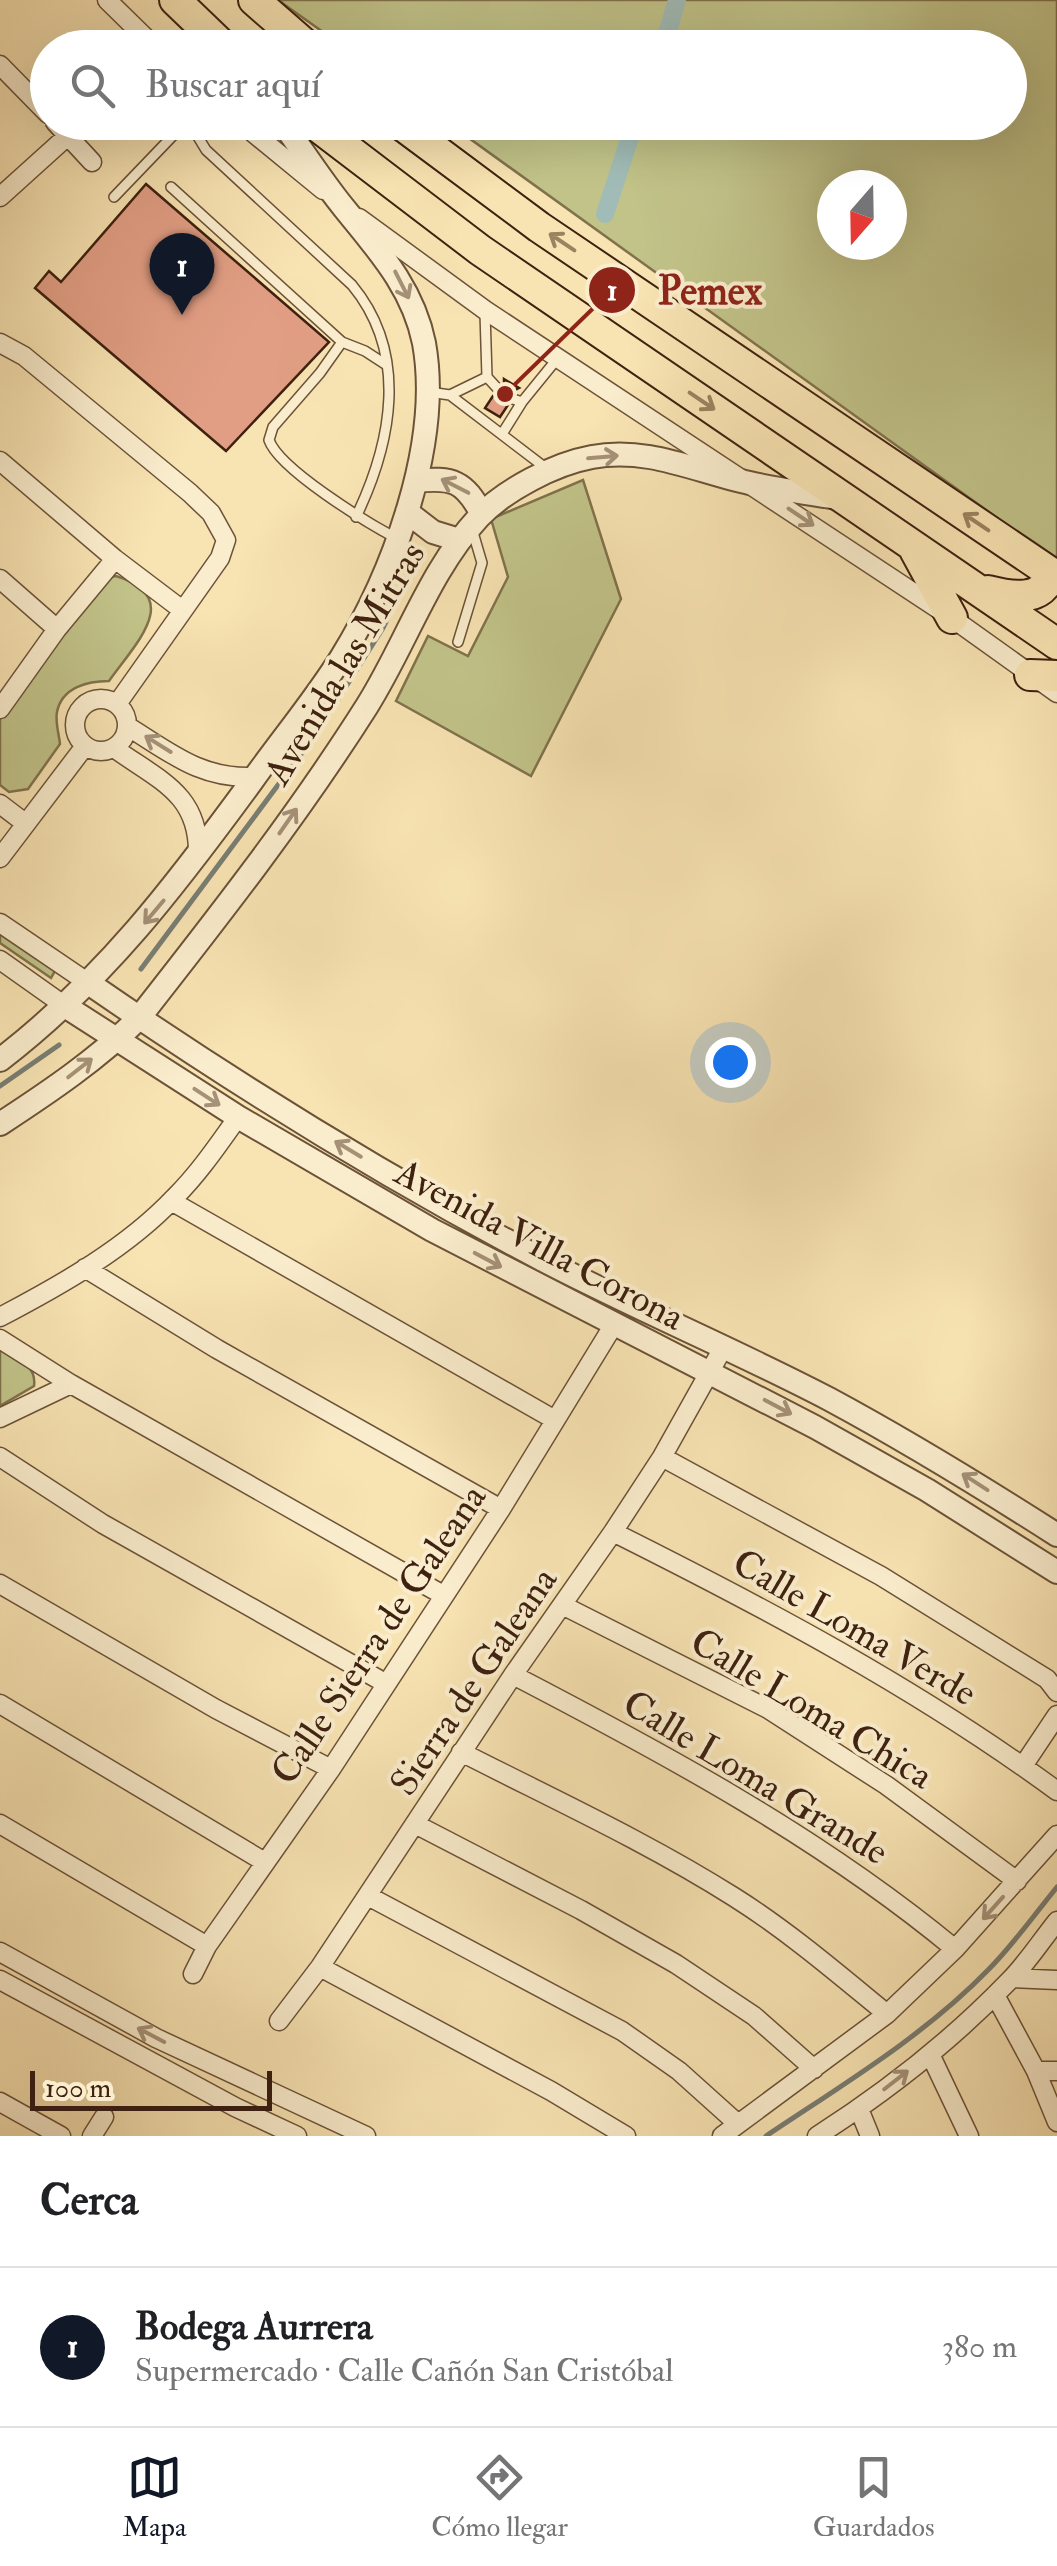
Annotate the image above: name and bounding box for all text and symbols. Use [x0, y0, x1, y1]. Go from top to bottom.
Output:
search box [30, 30, 1027, 140]
icon: search [65, 58, 120, 113]
text: Buscar aquí [145, 61, 321, 109]
north arrow [817, 170, 907, 260]
pin: 1 [150, 232, 214, 315]
one-way arrow [548, 232, 576, 253]
callout: Pemex [587, 255, 782, 325]
text: Pemex [658, 266, 762, 317]
one-way arrow [393, 270, 412, 300]
text: 1 [607, 272, 617, 309]
one-way arrow [688, 390, 715, 411]
one-way arrow [586, 447, 618, 466]
one-way arrow [441, 476, 470, 495]
one-way arrow [787, 506, 815, 527]
one-way arrow [963, 512, 991, 533]
street label: Avenida las Mitras [253, 533, 436, 795]
one-way arrow [144, 734, 172, 754]
one-way arrow [277, 808, 298, 835]
one-way arrow [142, 899, 165, 924]
your location [705, 1037, 756, 1088]
one-way arrow [66, 1057, 92, 1079]
one-way arrow [193, 1086, 221, 1107]
one-way arrow [334, 1139, 363, 1159]
street label: Avenida Villa Corona [386, 1148, 693, 1342]
one-way arrow [473, 1251, 503, 1270]
one-way arrow [762, 1398, 792, 1418]
one-way arrow [961, 1472, 990, 1492]
street label: Calle Sierra de Galeana [261, 1475, 495, 1793]
street label: Calle Loma Verde [724, 1539, 985, 1717]
street label: Sierra de Galeana [380, 1558, 566, 1804]
street label: Calle Loma Chica [682, 1618, 942, 1800]
street label: Calle Loma Grande [614, 1680, 897, 1876]
one-way arrow [981, 1895, 1004, 1920]
one-way arrow [137, 2025, 167, 2045]
scale bar [30, 2066, 272, 2110]
one-way arrow [883, 2069, 909, 2091]
text: 100 m [45, 2071, 111, 2106]
text: Cerca [40, 2175, 138, 2227]
text: Bodega Aurrera [135, 2303, 373, 2351]
text: 1 [67, 2327, 78, 2367]
text: 380 m [942, 2327, 1017, 2367]
text: Supermercado · Calle Cañón San Cristóbal [135, 2351, 673, 2391]
tab: Mapa [122, 2450, 186, 2545]
tab: Cómo llegar [431, 2450, 568, 2545]
tab: Guardados [813, 2450, 935, 2545]

